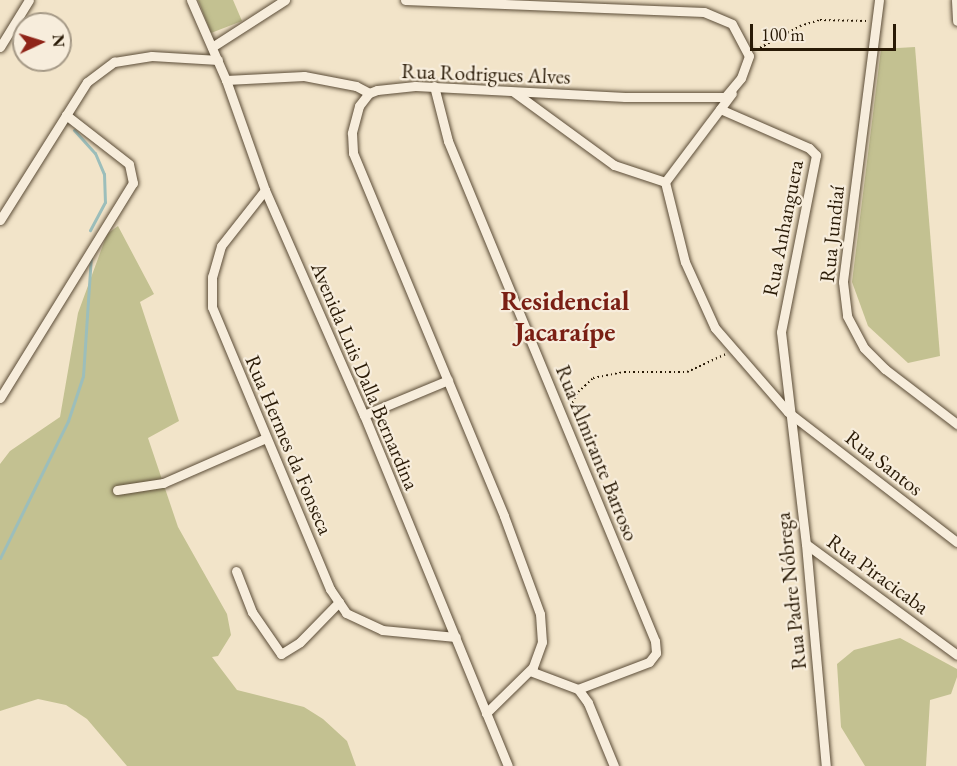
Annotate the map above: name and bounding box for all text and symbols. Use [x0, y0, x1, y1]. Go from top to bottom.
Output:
north arrow [12, 12, 72, 72]
scale bar [753, 12, 898, 50]
text: 100 m [761, 23, 805, 46]
text: N [48, 34, 69, 48]
street label: Rua Rodrigues Alves [401, 58, 571, 90]
street label: Rua Anhanguera [757, 158, 809, 298]
street label: Rua Jundiaí [814, 184, 850, 284]
street label: Avenida Luis Dalla Bernardina [306, 258, 424, 494]
district label: Residencial Jacaraípe [500, 284, 630, 347]
street label: Rua Hermes da Fonseca [240, 351, 338, 539]
street label: Rua Almirante Barroso [550, 361, 644, 545]
street label: Rua Santos [840, 425, 928, 501]
street label: Rua Padre Nóbrega [770, 511, 812, 671]
street label: Rua Piracicaba [822, 529, 934, 619]

